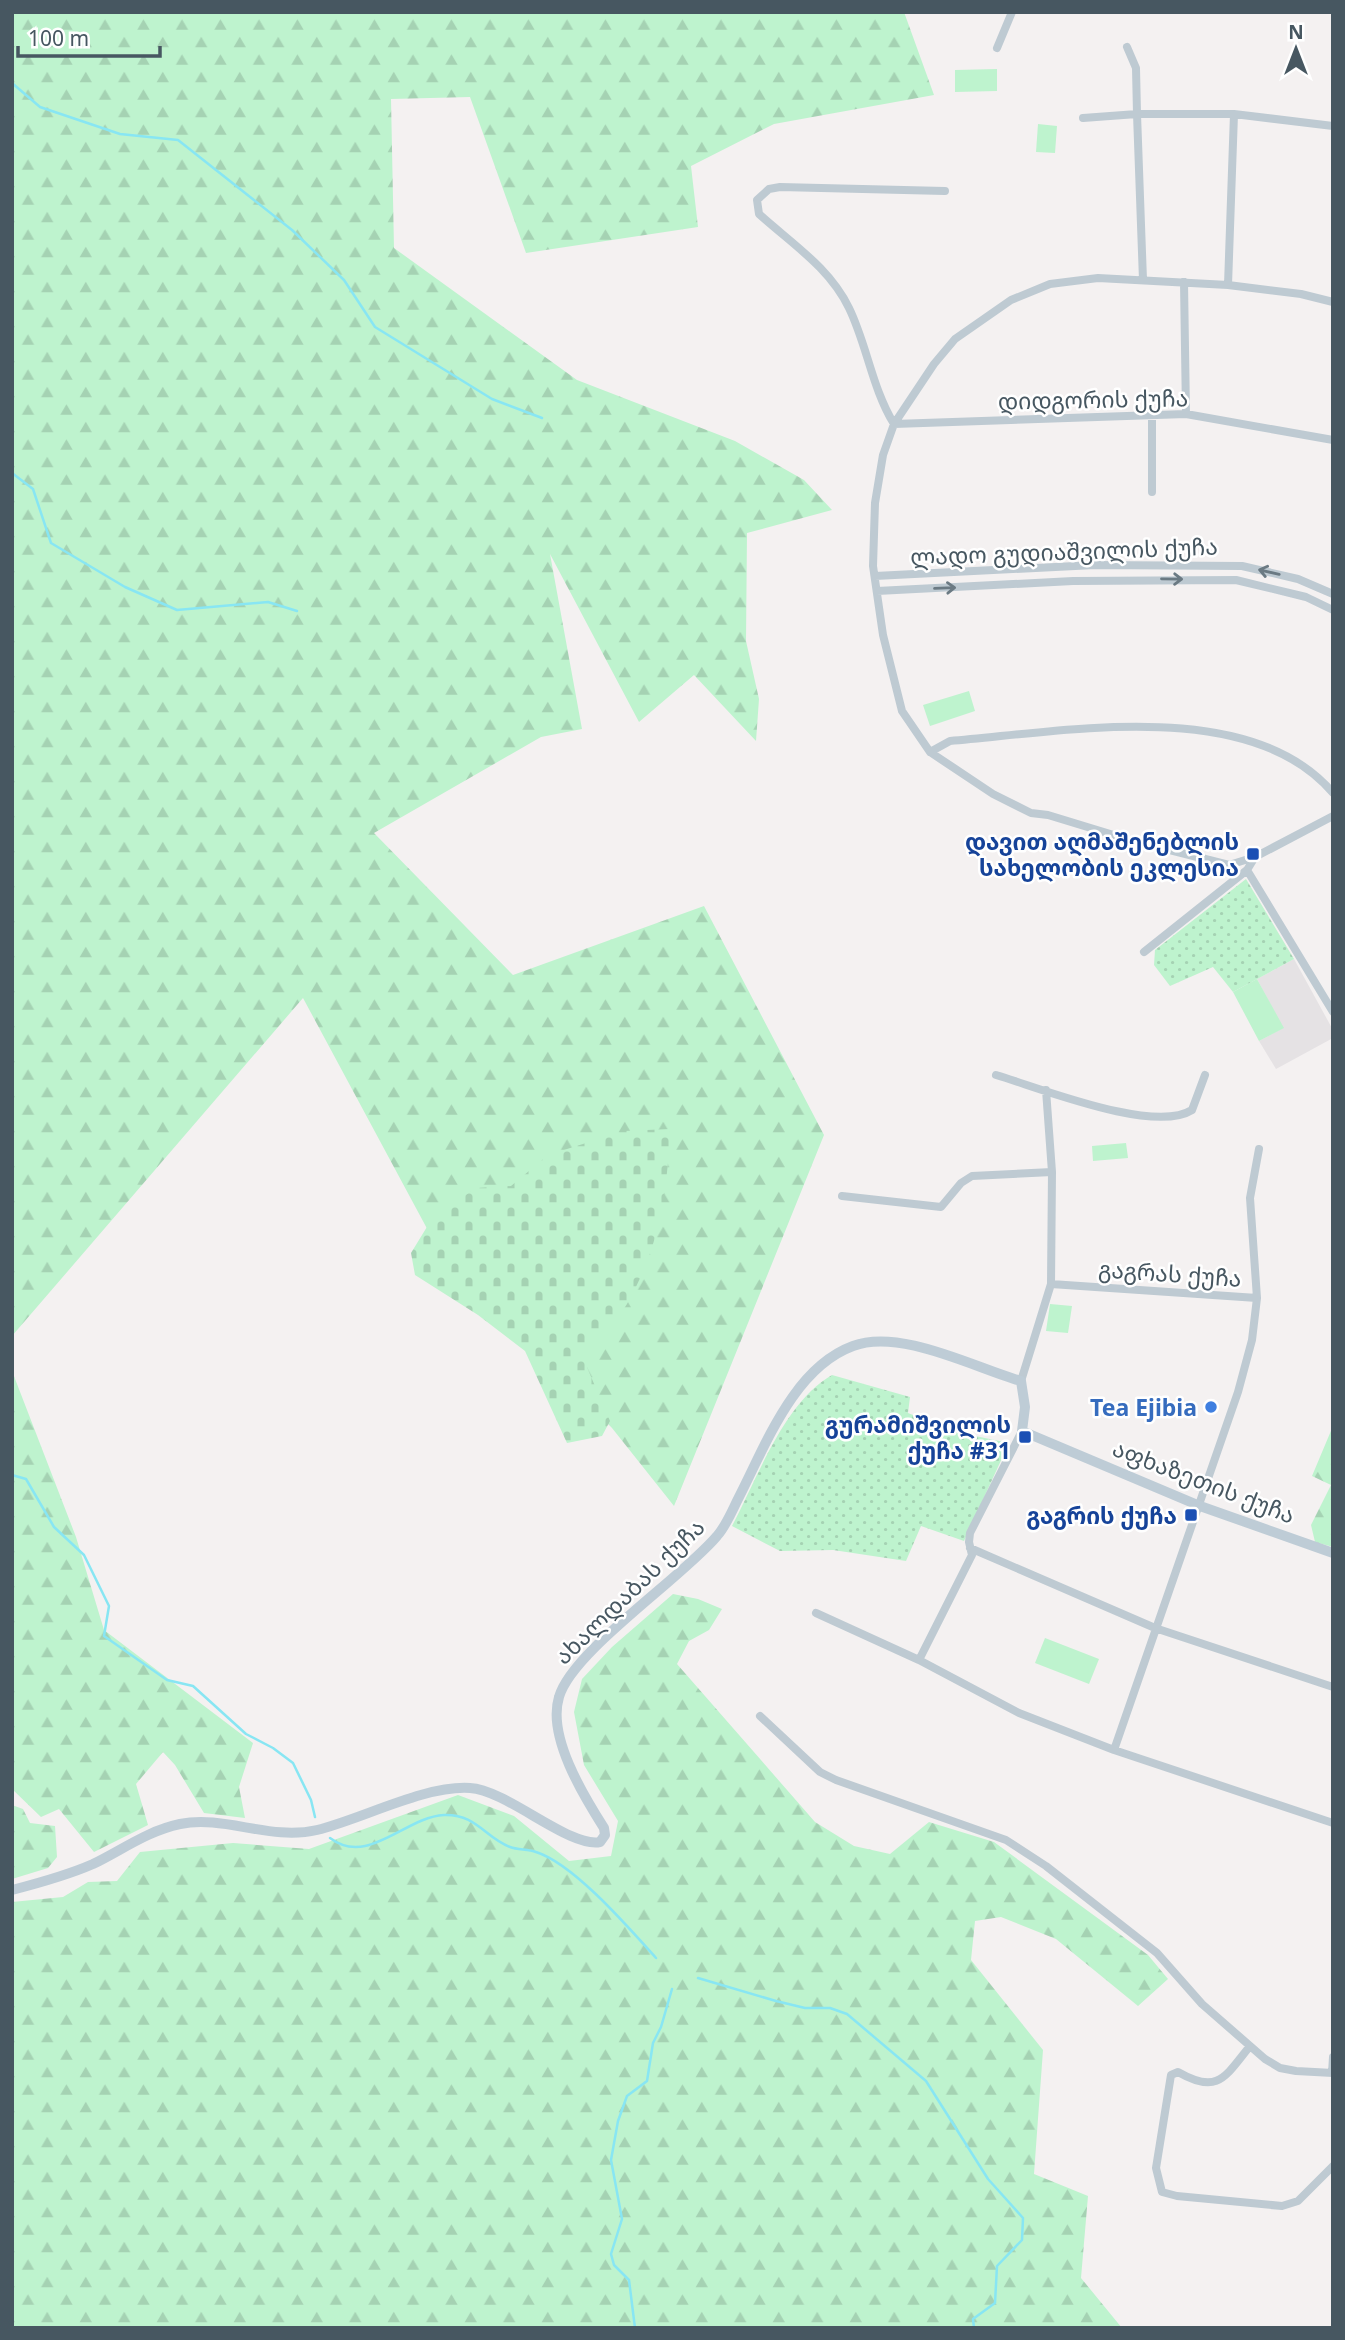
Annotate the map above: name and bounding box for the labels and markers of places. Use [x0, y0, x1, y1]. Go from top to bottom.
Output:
place label: დავით აღმაშენებლის სახელობის ეკლესია [965, 825, 1239, 883]
marker: დავით აღმაშენებლის სახელობის ეკლესია [1245, 846, 1261, 862]
place label: Tea Ejibia [1090, 1391, 1197, 1423]
marker: Tea Ejibia [1203, 1399, 1219, 1415]
place label: გურამიშვილის ქუჩა #31 [825, 1408, 1011, 1466]
marker: გურამიშვილის ქუჩა #31 [1017, 1429, 1033, 1445]
place label: გაგრის ქუჩა [1026, 1499, 1177, 1531]
marker: გაგრის ქუჩა [1183, 1507, 1199, 1523]

